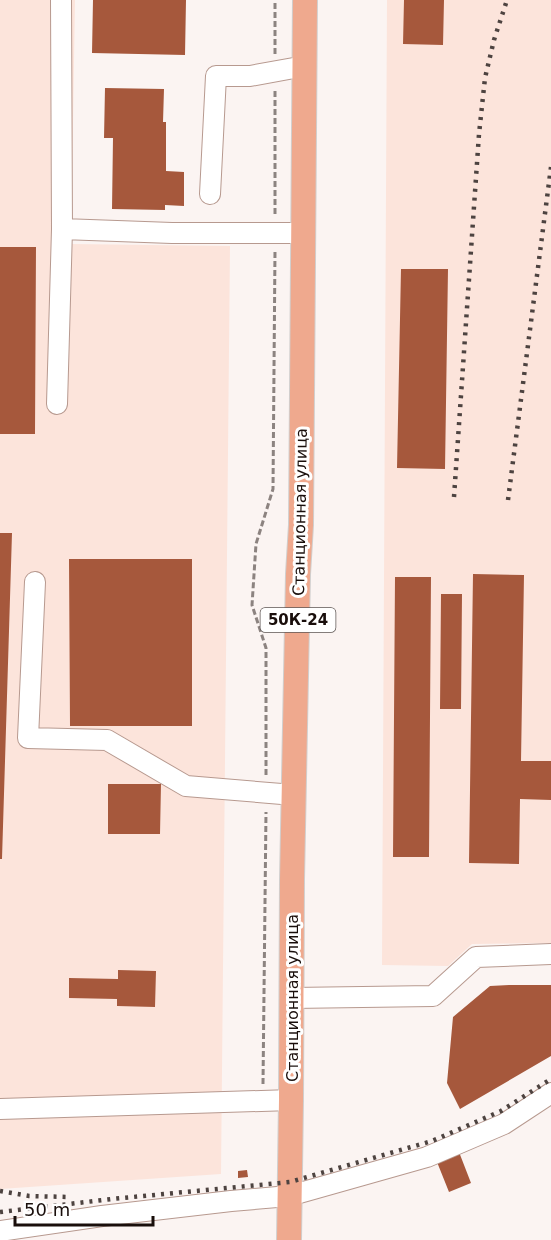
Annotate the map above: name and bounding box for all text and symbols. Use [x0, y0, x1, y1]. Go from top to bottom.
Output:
street label: Станционная улица [289, 428, 311, 596]
road number: 50К-24 [260, 608, 336, 632]
street label: Станционная улица [283, 914, 302, 1082]
scale bar [15, 1189, 153, 1227]
text: 50 m [24, 1199, 70, 1220]

